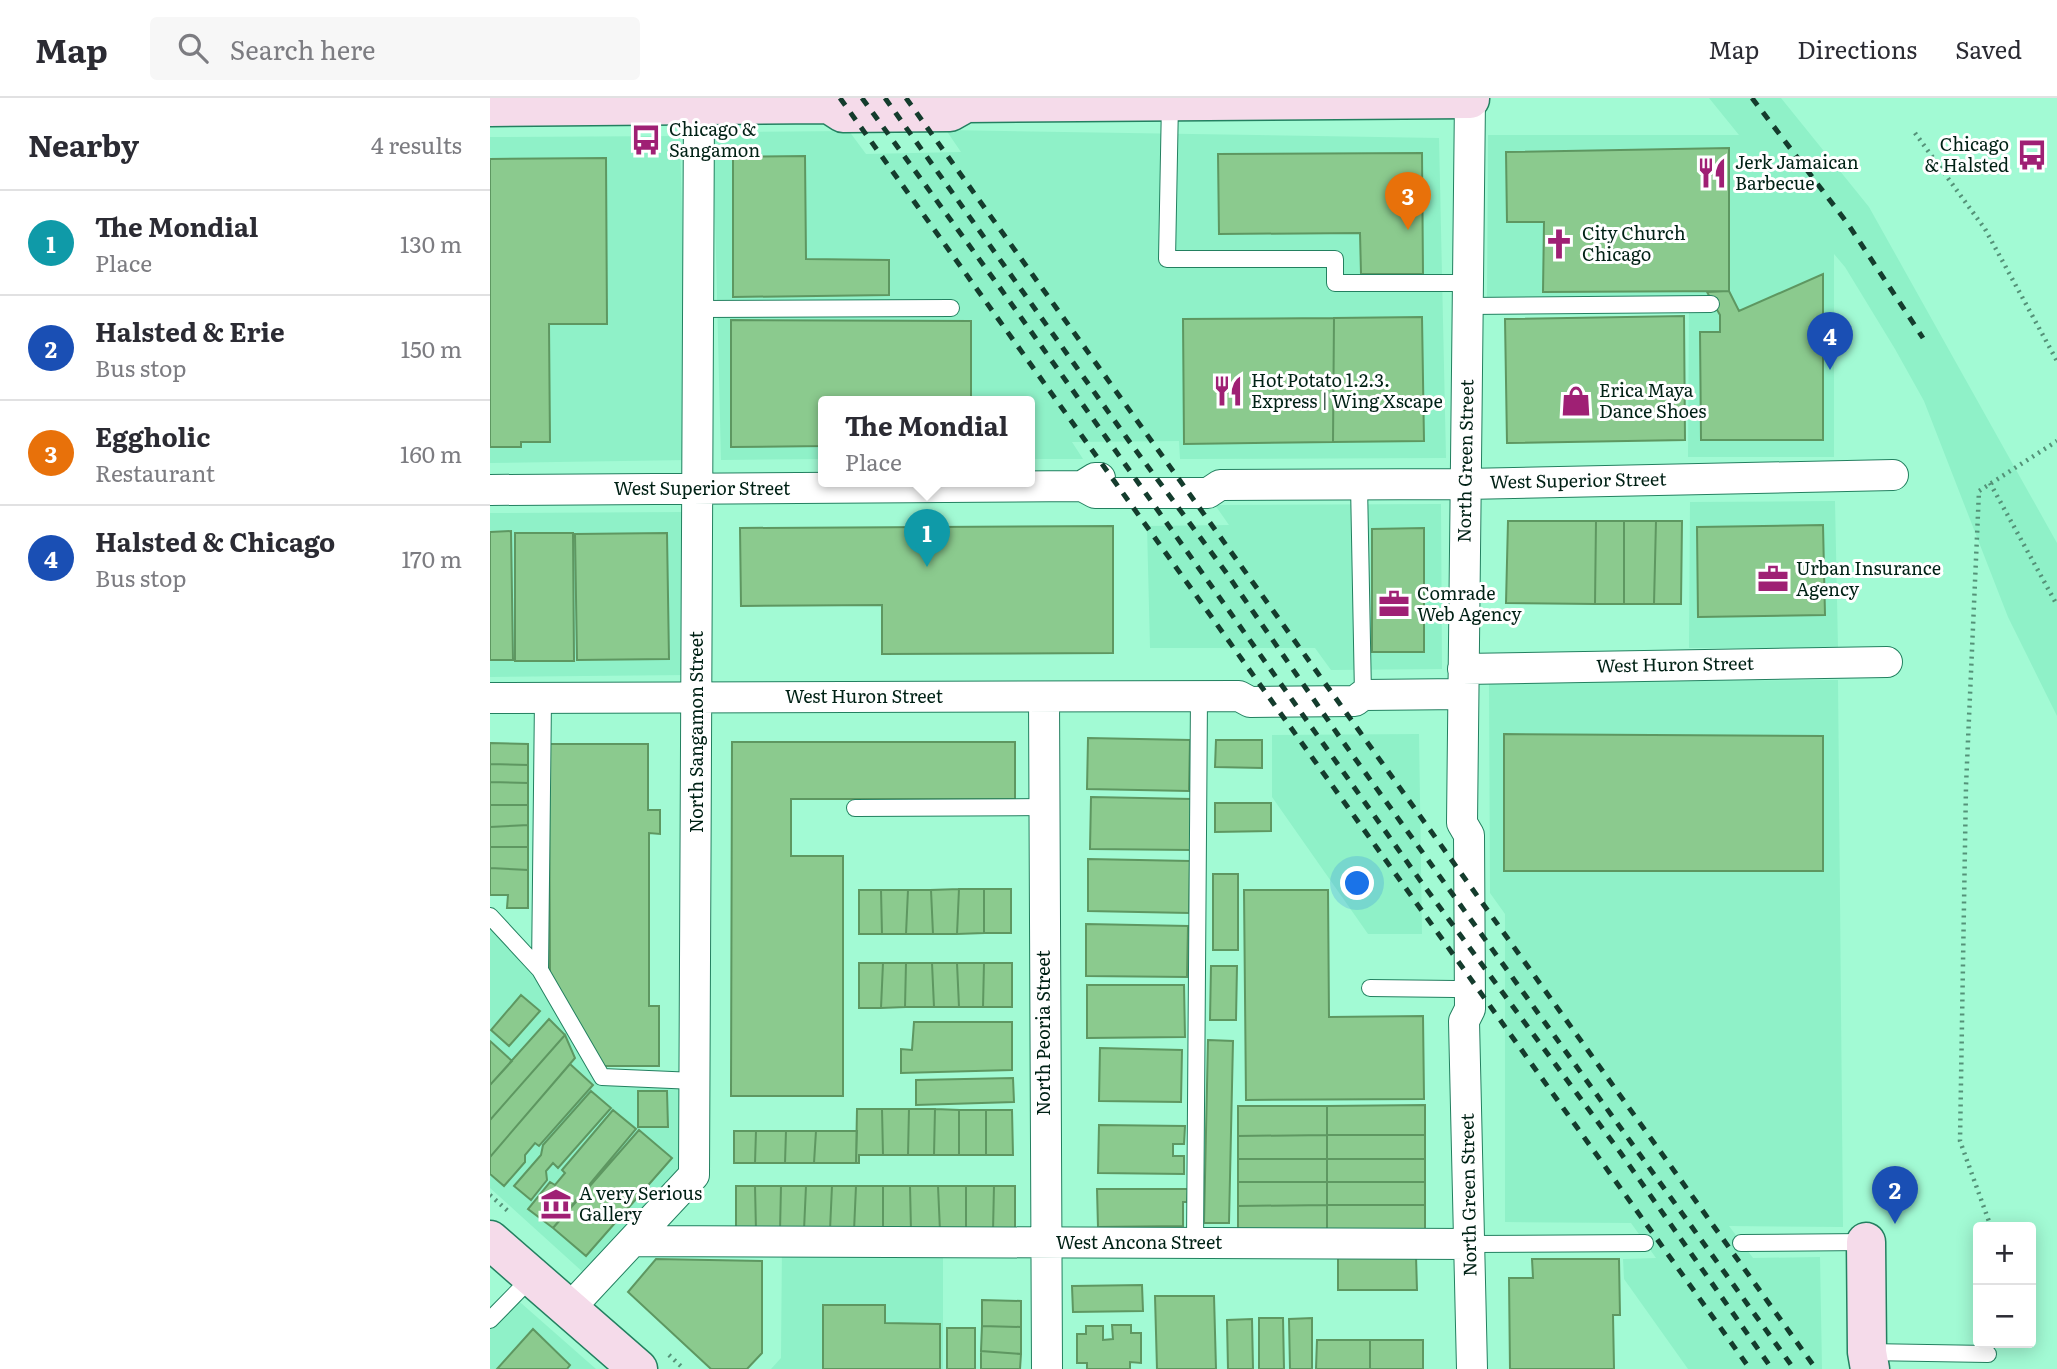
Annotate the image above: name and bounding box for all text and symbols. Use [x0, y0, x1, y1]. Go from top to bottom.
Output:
search box [150, 17, 640, 80]
text: Map [35, 24, 108, 73]
icon: search [174, 29, 212, 67]
text: Search here [230, 29, 376, 68]
text: Map [1708, 31, 1759, 66]
text: Directions [1797, 31, 1917, 66]
text: Saved [1955, 31, 2022, 66]
place label: Chicago & Sangamon [669, 115, 760, 163]
text: Nearby [28, 122, 139, 166]
bus stop icon: Chicago & Sangamon [629, 123, 663, 157]
text: 4 results [371, 127, 462, 161]
place label: Chicago & Halsted [1924, 130, 2009, 178]
bus stop icon: Chicago & Halsted [2015, 138, 2049, 172]
place label: Jerk Jamaican Barbecue [1735, 148, 1859, 196]
restaurant icon: Jerk Jamaican Barbecue [1695, 156, 1729, 190]
pin: 3 [1385, 172, 1431, 230]
text: The Mondial [95, 206, 258, 245]
place label: City Church Chicago [1582, 219, 1686, 267]
text: 1 [46, 226, 56, 260]
text: 130 m [400, 226, 462, 260]
church icon: City Church Chicago [1542, 227, 1576, 261]
text: Place [95, 245, 152, 279]
text: Halsted & Erie [95, 311, 285, 350]
pin: 4 [1807, 312, 1853, 370]
text: 2 [45, 331, 57, 365]
text: 150 m [401, 331, 462, 365]
text: Bus stop [95, 350, 187, 384]
place label: Hot Potato 1.2.3. Express | Wing Xscape [1251, 366, 1443, 414]
restaurant icon: Hot Potato 1.2.3. Express | Wing Xscape [1211, 374, 1245, 408]
place label: Erica Maya Dance Shoes [1599, 376, 1706, 424]
street label: North Green Street [1450, 378, 1479, 543]
shop icon: Erica Maya Dance Shoes [1559, 384, 1593, 418]
popup [818, 396, 1035, 487]
text: The Mondial [845, 405, 1008, 444]
text: Eggholic [95, 416, 210, 455]
text: 3 [45, 436, 57, 470]
text: 160 m [400, 436, 462, 470]
text: Place [845, 444, 902, 478]
text: Restaurant [95, 455, 215, 489]
street label: West Superior Street [1489, 464, 1667, 495]
street label: West Superior Street [614, 474, 791, 501]
pin: 1 [904, 509, 950, 567]
text: Halsted & Chicago [95, 521, 335, 560]
text: 4 [44, 541, 58, 575]
text: 170 m [401, 541, 462, 575]
place label: Urban Insurance Agency [1796, 554, 1941, 602]
text: Bus stop [95, 560, 187, 594]
office icon: Urban Insurance Agency [1756, 562, 1790, 596]
place label: Comrade Web Agency [1417, 579, 1522, 627]
office icon: Comrade Web Agency [1377, 587, 1411, 621]
street label: North Sangamon Street [682, 630, 709, 833]
street label: West Huron Street [1596, 649, 1755, 678]
street label: West Huron Street [785, 682, 944, 709]
your location [1340, 866, 1374, 900]
street label: North Peoria Street [1029, 949, 1056, 1116]
street label: North Green Street [1453, 1112, 1482, 1277]
pin: 2 [1872, 1166, 1918, 1224]
place label: A very Serious Gallery [579, 1179, 702, 1227]
museum icon: A very Serious Gallery [539, 1187, 573, 1221]
map controls [1973, 1222, 2036, 1348]
button: + [1973, 1222, 2036, 1285]
street label: West Ancona Street [1056, 1228, 1223, 1255]
button: − [1973, 1285, 2036, 1348]

